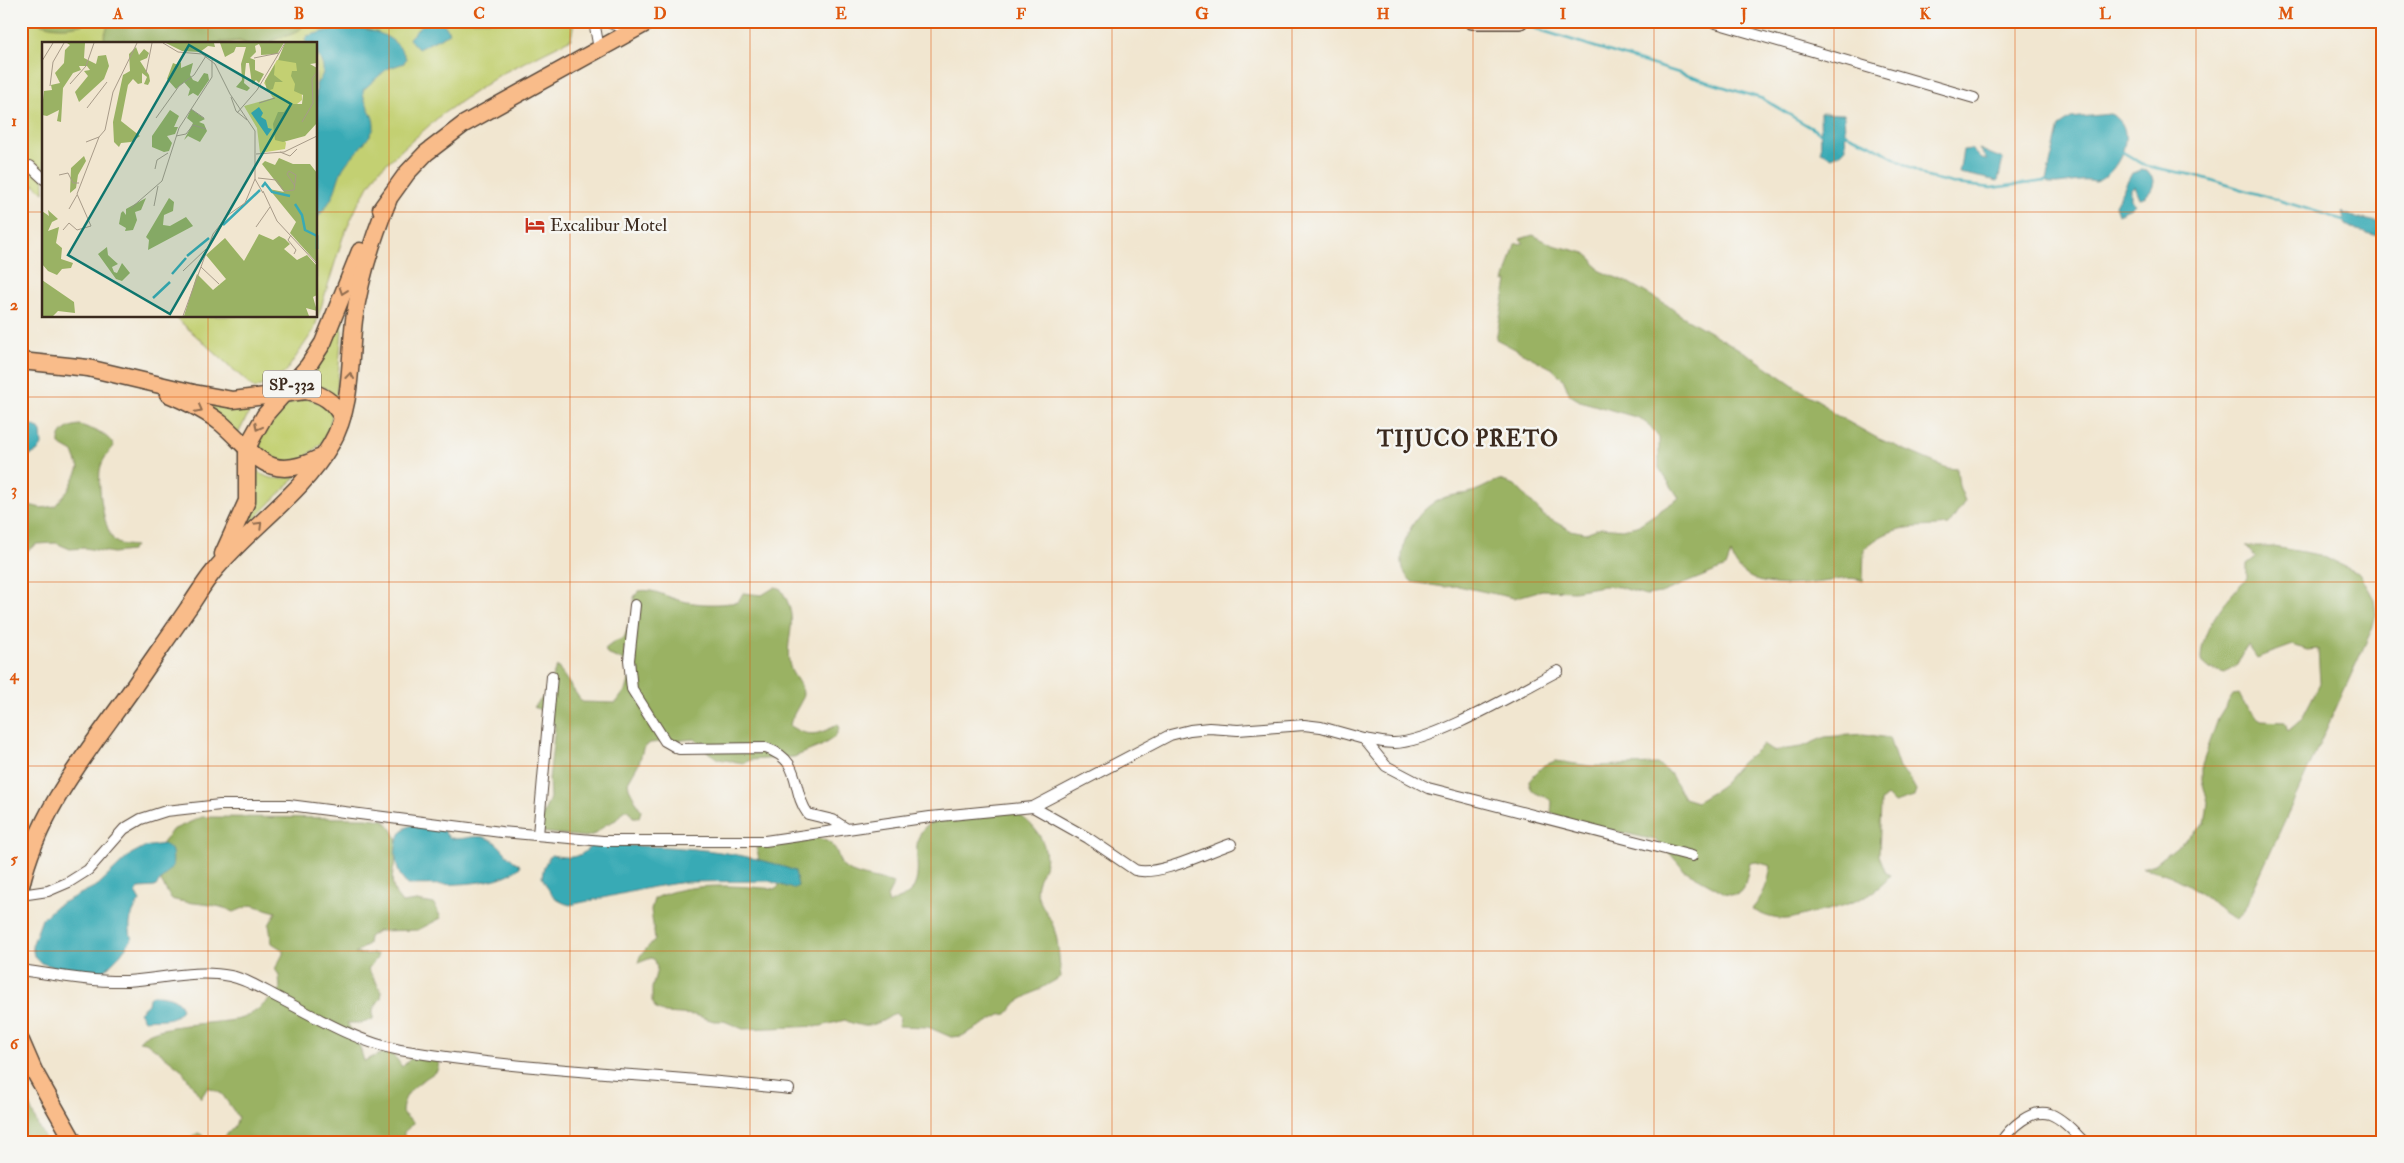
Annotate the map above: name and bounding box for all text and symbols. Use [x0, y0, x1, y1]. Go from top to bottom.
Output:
text: A [112, 4, 124, 24]
text: B [294, 4, 304, 24]
text: C [473, 4, 485, 24]
text: D [653, 4, 667, 24]
text: E [835, 4, 847, 24]
text: F [1016, 4, 1026, 24]
text: G [1195, 4, 1209, 24]
text: H [1376, 4, 1390, 24]
text: I [1560, 4, 1567, 24]
text: J [1740, 4, 1748, 25]
text: K [1919, 4, 1931, 24]
text: L [2099, 4, 2111, 24]
text: M [2277, 4, 2294, 24]
inset map [42, 42, 318, 318]
text: 1 [11, 111, 17, 131]
hotel icon: Excalibur Motel [524, 214, 546, 236]
place label: Excalibur Motel [550, 214, 667, 237]
one-way arrow [339, 287, 349, 295]
text: 2 [10, 295, 18, 315]
road number: SP-332 [263, 370, 321, 398]
one-way arrow [344, 371, 355, 379]
one-way arrow [193, 403, 202, 413]
one-way arrow [254, 422, 264, 431]
district label: TIJUCO PRETO [1376, 425, 1559, 454]
text: 3 [11, 480, 17, 500]
one-way arrow [253, 521, 262, 530]
text: 4 [9, 665, 20, 685]
text: 5 [10, 849, 18, 869]
text: 6 [10, 1034, 20, 1054]

